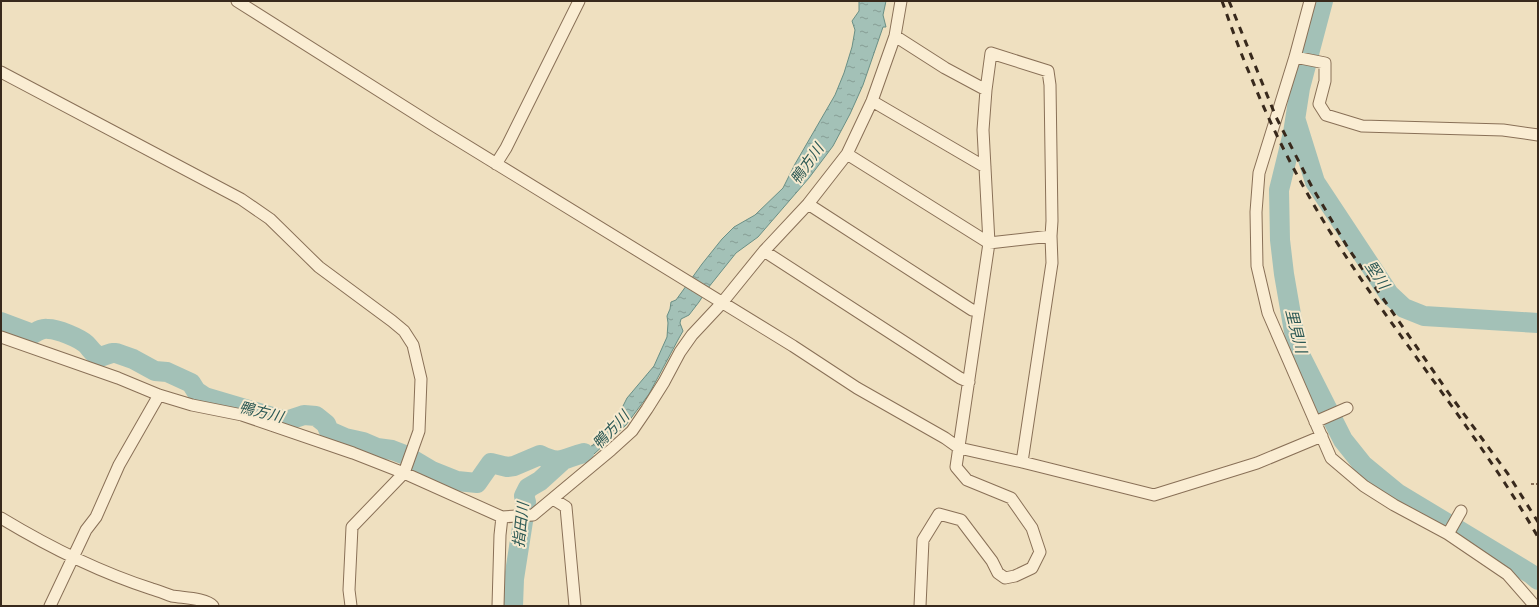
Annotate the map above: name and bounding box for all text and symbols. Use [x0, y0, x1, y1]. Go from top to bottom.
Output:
water label: 鴨方川 [787, 139, 828, 188]
water label: 堅川 [1361, 258, 1394, 294]
water label: 里見川 [1282, 307, 1311, 357]
water label: 鴨方川 [237, 398, 287, 427]
water label: 鴨方川 [589, 406, 634, 453]
water label: 指田川 [510, 500, 533, 548]

